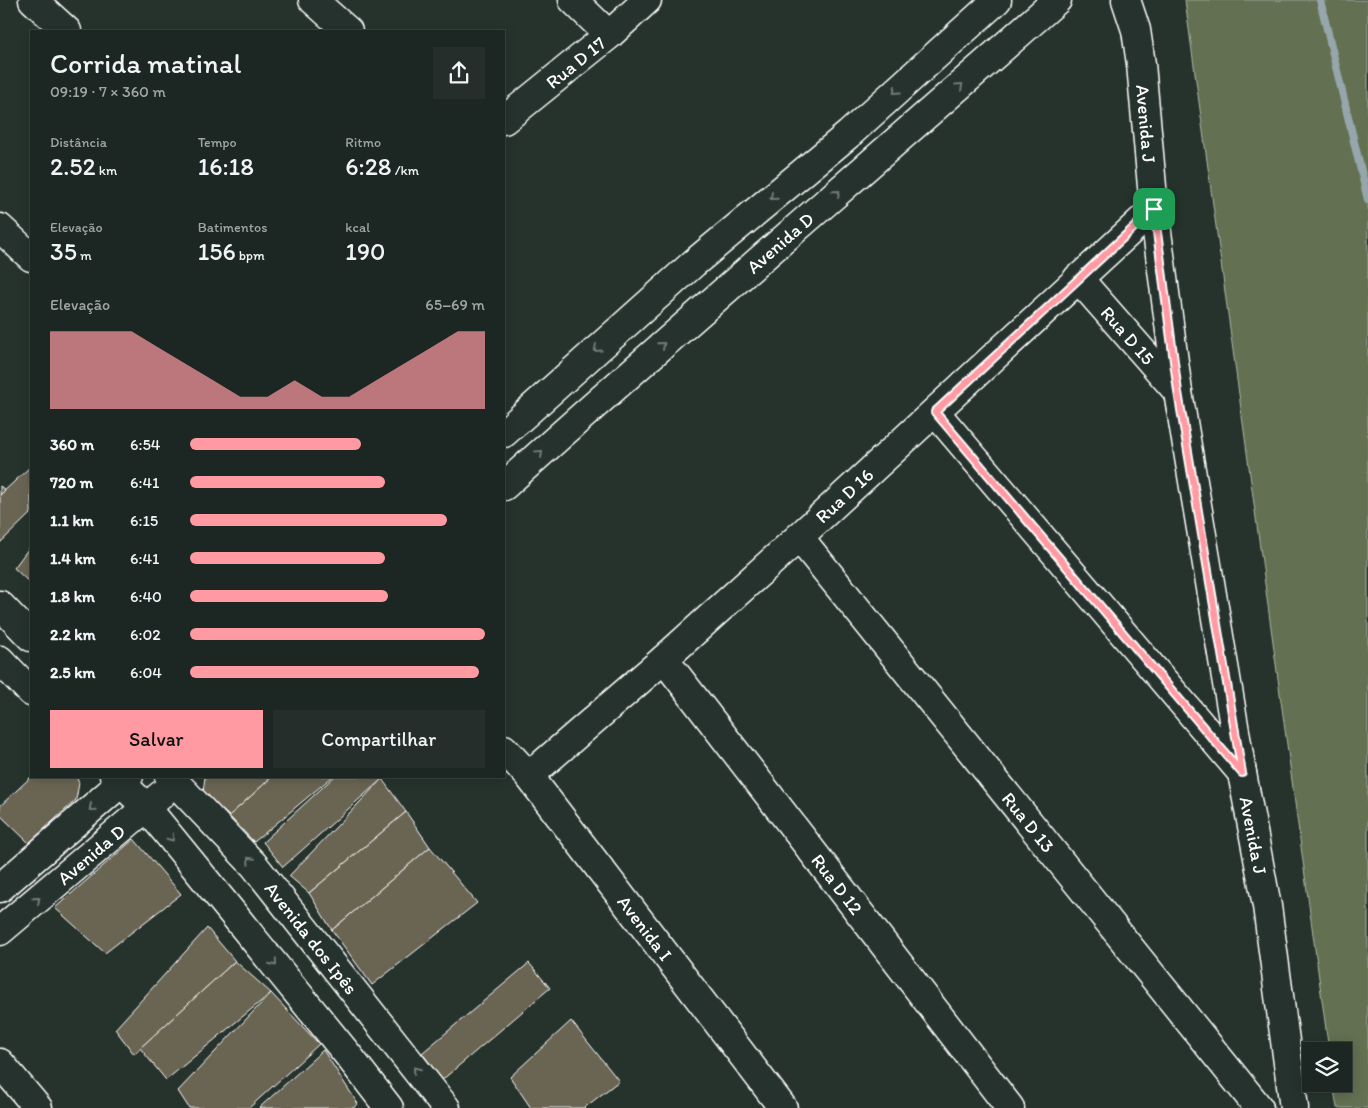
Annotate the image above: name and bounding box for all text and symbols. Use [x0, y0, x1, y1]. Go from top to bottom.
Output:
street label: Rua D 17 [541, 31, 610, 94]
text: Corrida matinal [50, 46, 241, 80]
button: share [433, 47, 485, 99]
text: 09:19 · 7 × 360 m [50, 82, 166, 101]
one-way arrow [954, 83, 963, 92]
street label: Avenida J [1131, 84, 1161, 164]
one-way arrow [893, 85, 902, 94]
text: Distância [50, 134, 107, 151]
text: Tempo [198, 134, 237, 151]
text: Ritmo [345, 134, 381, 151]
text: 2.52 [50, 151, 96, 181]
text: 16:18 [198, 151, 254, 181]
text: 6:28 [345, 151, 392, 181]
text: km [96, 162, 117, 179]
text: /km [392, 162, 419, 179]
pin [1133, 188, 1175, 230]
one-way arrow [832, 190, 841, 199]
one-way arrow [770, 192, 779, 200]
icon: arrive [1140, 195, 1168, 223]
street label: Avenida D [742, 207, 819, 278]
text: Elevação [50, 219, 103, 236]
text: Batimentos [198, 219, 267, 236]
text: kcal [345, 219, 370, 236]
text: 35 [50, 236, 77, 266]
text: 156 [198, 236, 236, 266]
text: 190 [345, 236, 385, 266]
text: m [77, 247, 92, 264]
text: bpm [236, 247, 265, 264]
text: Elevação [50, 295, 110, 314]
text: 65–69 m [425, 295, 485, 314]
street label: Rua D 15 [1096, 301, 1160, 370]
one-way arrow [656, 342, 665, 351]
one-way arrow [594, 344, 603, 353]
text: 360 m [50, 435, 94, 454]
text: 6:54 [130, 435, 160, 454]
one-way arrow [534, 450, 543, 459]
street label: Rua D 16 [811, 463, 878, 528]
text: 720 m [50, 473, 93, 492]
text: 6:41 [130, 473, 159, 492]
text: 1.1 km [50, 511, 94, 530]
text: 6:15 [130, 511, 158, 530]
text: 1.4 km [50, 549, 96, 568]
text: 6:41 [130, 549, 159, 568]
text: 1.8 km [50, 587, 95, 606]
text: 6:40 [130, 587, 162, 606]
text: 2.2 km [50, 625, 96, 644]
text: 6:02 [130, 625, 161, 644]
text: 2.5 km [50, 663, 96, 682]
text: 6:04 [130, 663, 162, 682]
button: Salvar [50, 710, 263, 768]
button: Compartilhar [273, 710, 485, 768]
street label: Rua D 13 [997, 787, 1059, 857]
street label: Avenida J [1235, 795, 1272, 876]
one-way arrow [89, 802, 98, 811]
street label: Avenida D [53, 819, 130, 890]
one-way arrow [166, 832, 175, 841]
street label: Rua D 12 [806, 849, 868, 919]
one-way arrow [247, 857, 256, 866]
street label: Avenida dos Ipês [260, 877, 363, 999]
street label: Avenida I [612, 891, 677, 965]
one-way arrow [31, 897, 40, 905]
one-way arrow [268, 958, 277, 967]
map controls [1302, 1042, 1352, 1092]
button: layers [1302, 1042, 1352, 1092]
one-way arrow [413, 1066, 422, 1075]

